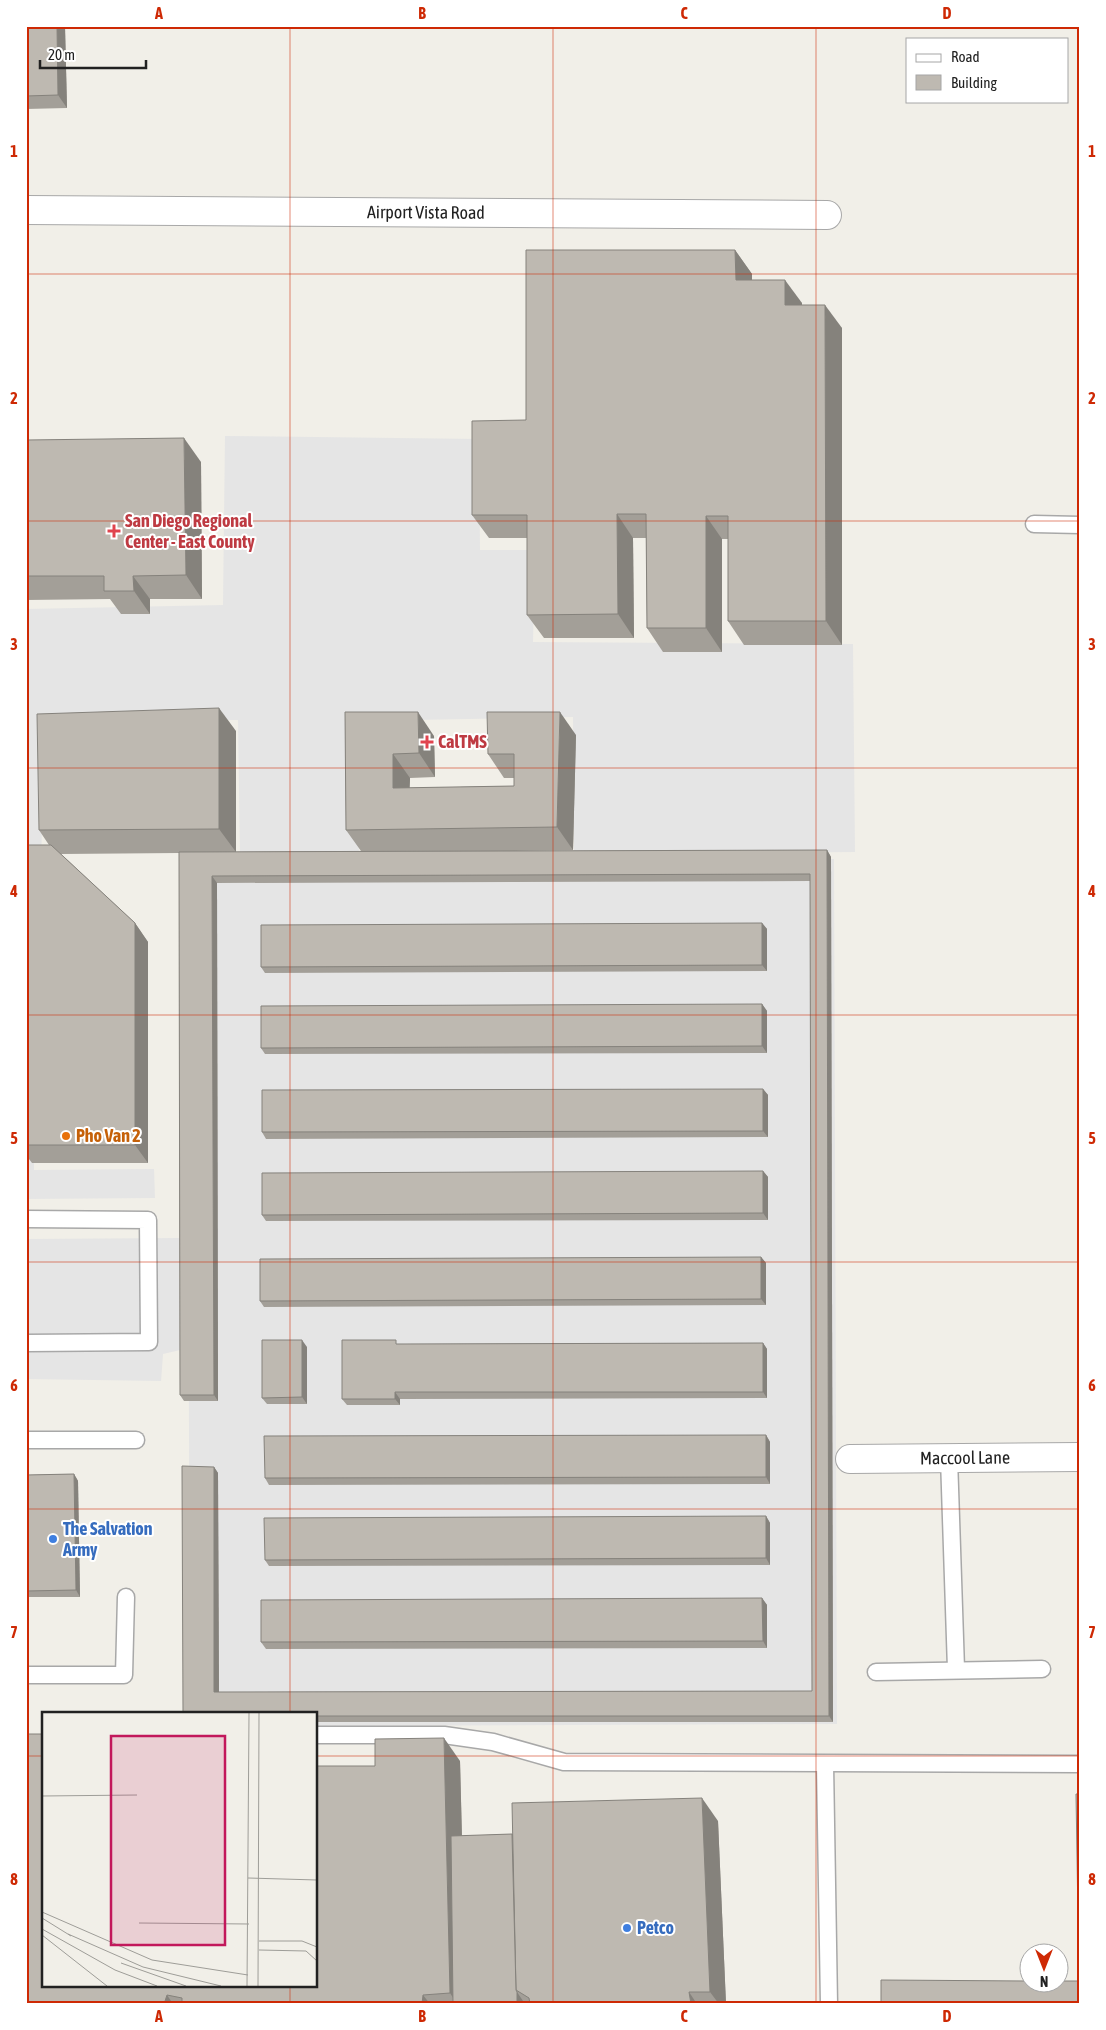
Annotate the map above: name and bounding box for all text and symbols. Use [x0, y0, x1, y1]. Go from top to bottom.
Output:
text: A [154, 4, 163, 22]
text: B [418, 4, 426, 22]
text: C [680, 4, 688, 22]
text: D [943, 4, 952, 22]
scale bar [40, 38, 146, 70]
legend [906, 38, 1068, 102]
text: 20 m [48, 46, 75, 63]
text: Road [951, 48, 980, 65]
text: Building [951, 74, 997, 91]
text: 1 [10, 142, 18, 160]
text: 1 [1088, 142, 1096, 160]
street label: Airport Vista Road [367, 201, 485, 223]
text: 2 [10, 389, 18, 407]
text: 2 [1088, 389, 1096, 407]
place label: San Diego Regional Center - East County [125, 510, 255, 552]
marker: San Diego Regional Center - East County [107, 524, 121, 538]
text: 3 [10, 635, 18, 653]
text: 3 [1088, 635, 1096, 653]
place label: CalTMS [438, 731, 487, 752]
marker: CalTMS [420, 735, 434, 749]
text: 4 [9, 882, 18, 900]
text: 4 [1087, 882, 1096, 900]
place label: Pho Van 2 [76, 1125, 141, 1146]
text: 5 [10, 1129, 18, 1147]
text: 5 [1088, 1129, 1096, 1147]
marker: Pho Van 2 [60, 1130, 72, 1142]
text: 6 [10, 1376, 18, 1394]
text: 6 [1088, 1376, 1096, 1394]
street label: Maccool Lane [920, 1447, 1010, 1468]
place label: The Salvation Army [62, 1518, 153, 1560]
marker: The Salvation Army [47, 1533, 59, 1545]
text: 7 [10, 1623, 18, 1641]
text: 7 [1088, 1623, 1096, 1641]
inset map [42, 1712, 318, 1988]
text: 8 [10, 1870, 18, 1888]
text: 8 [1088, 1870, 1096, 1888]
place label: Petco [637, 1917, 674, 1938]
marker: Petco [621, 1922, 633, 1934]
north arrow [1018, 1942, 1068, 1992]
text: N [1040, 1973, 1048, 1989]
text: A [154, 2007, 163, 2025]
text: B [418, 2007, 426, 2025]
text: C [680, 2007, 688, 2025]
text: D [943, 2007, 952, 2025]

